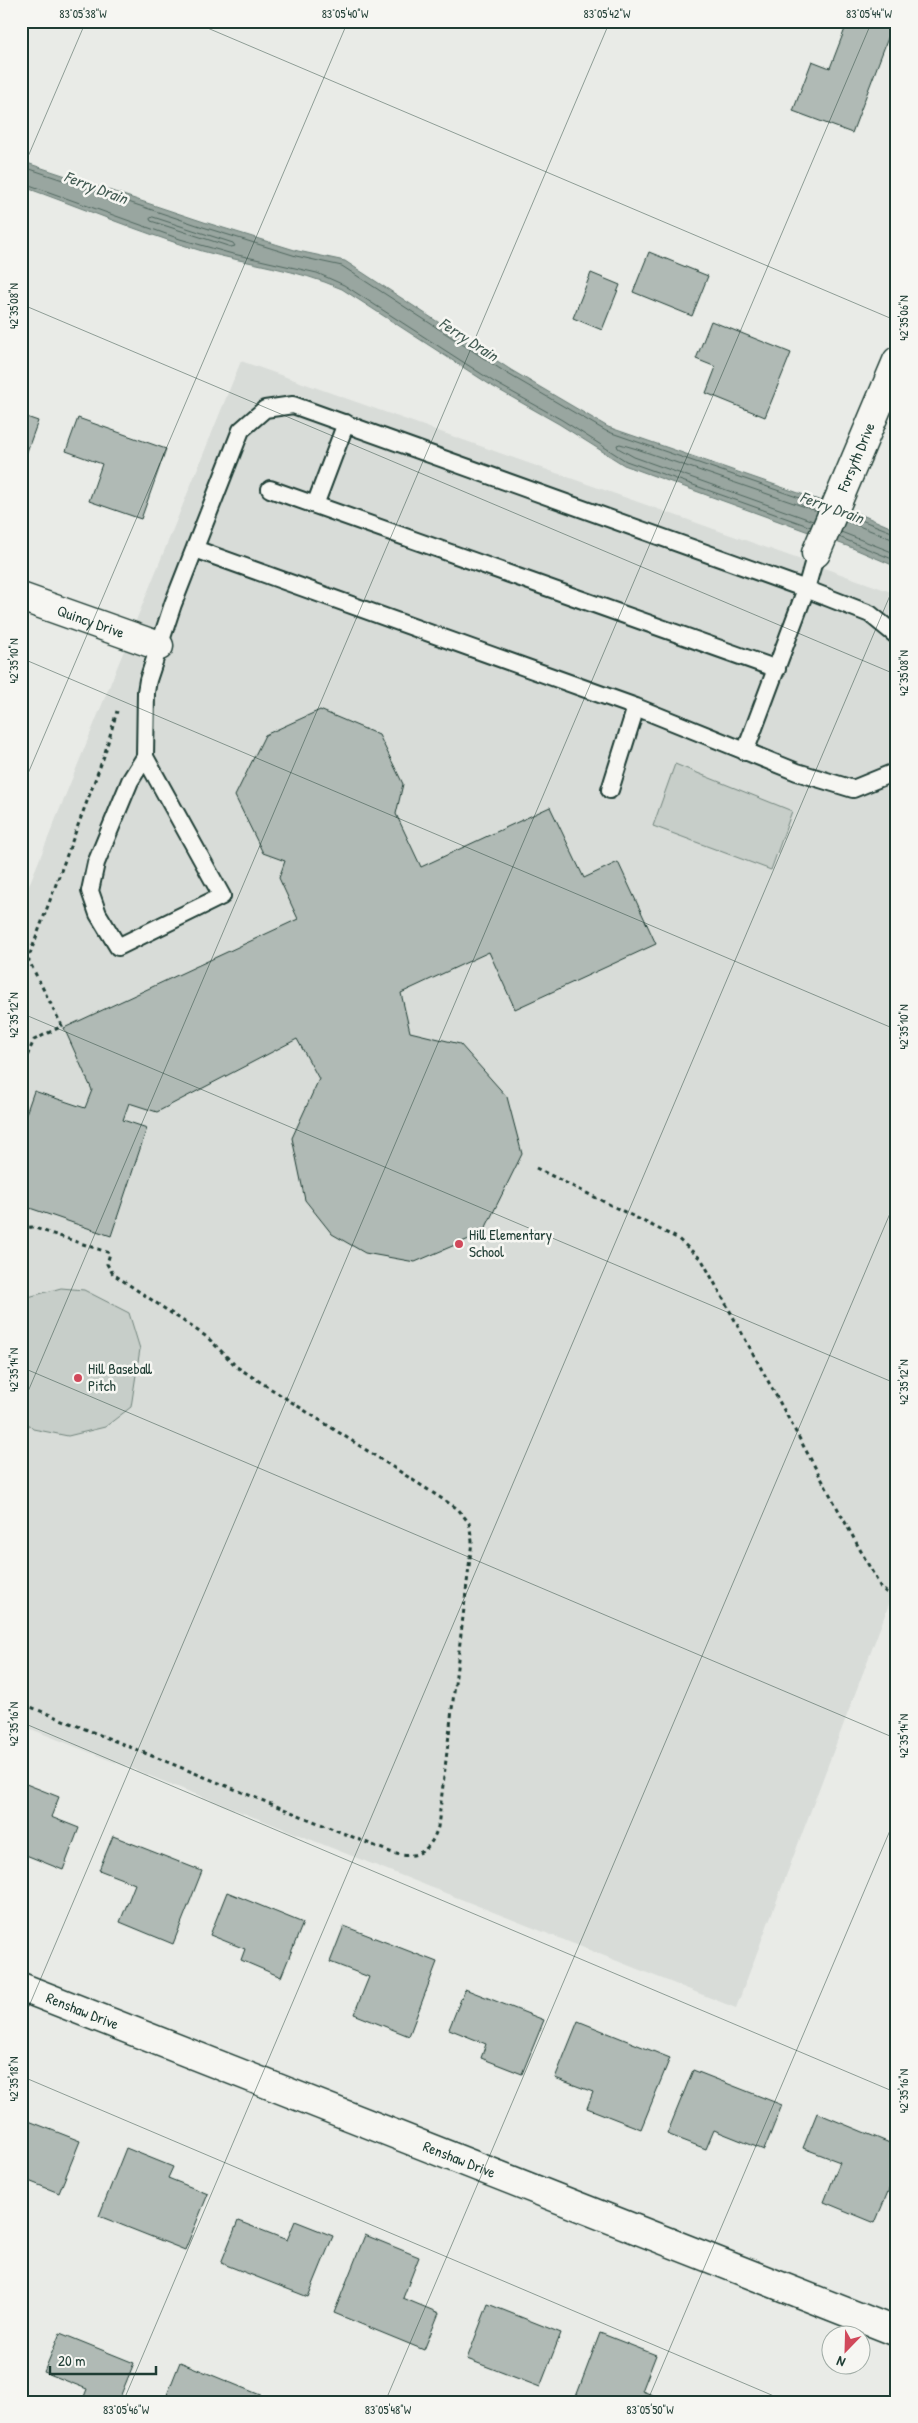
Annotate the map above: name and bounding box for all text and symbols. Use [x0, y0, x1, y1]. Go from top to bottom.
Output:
text: 83°05'38"W [59, 5, 107, 22]
text: 83°05'40"W [322, 5, 369, 22]
text: 83°05'42"W [584, 5, 631, 22]
text: 83°05'44"W [846, 5, 893, 22]
water label: Ferry Drain [61, 165, 132, 210]
text: 42°35'08"N [5, 283, 22, 329]
text: 42°35'06"N [895, 295, 912, 341]
water label: Ferry Drain [435, 312, 504, 367]
street label: Forsyth Drive [832, 419, 880, 496]
water label: Ferry Drain [797, 485, 868, 529]
street label: Quincy Drive [54, 600, 127, 643]
text: 42°35'10"N [5, 638, 22, 684]
text: 42°35'08"N [895, 650, 912, 696]
text: 42°35'12"N [5, 992, 22, 1038]
text: 42°35'10"N [895, 1004, 912, 1050]
place label: Hill Elementary School [469, 1224, 552, 1262]
marker: Hill Elementary School [453, 1238, 465, 1250]
text: 42°35'14"N [5, 1348, 22, 1392]
place label: Hill Baseball Pitch [88, 1358, 153, 1396]
text: 42°35'12"N [895, 1359, 912, 1405]
marker: Hill Baseball Pitch [72, 1372, 84, 1384]
text: 42°35'16"N [5, 1702, 22, 1746]
text: 42°35'14"N [895, 1714, 912, 1758]
street label: Renshaw Drive [43, 1987, 122, 2034]
text: 42°35'18"N [5, 2057, 22, 2101]
text: 42°35'16"N [895, 2069, 912, 2113]
street label: Renshaw Drive [420, 2135, 499, 2183]
north arrow [820, 2326, 870, 2376]
scale bar [50, 2343, 156, 2375]
text: 20 m [58, 2350, 85, 2371]
text: N [833, 2352, 848, 2373]
text: 83°05'46"W [103, 2401, 150, 2418]
text: 83°05'48"W [365, 2401, 412, 2418]
text: 83°05'50"W [626, 2401, 674, 2418]

